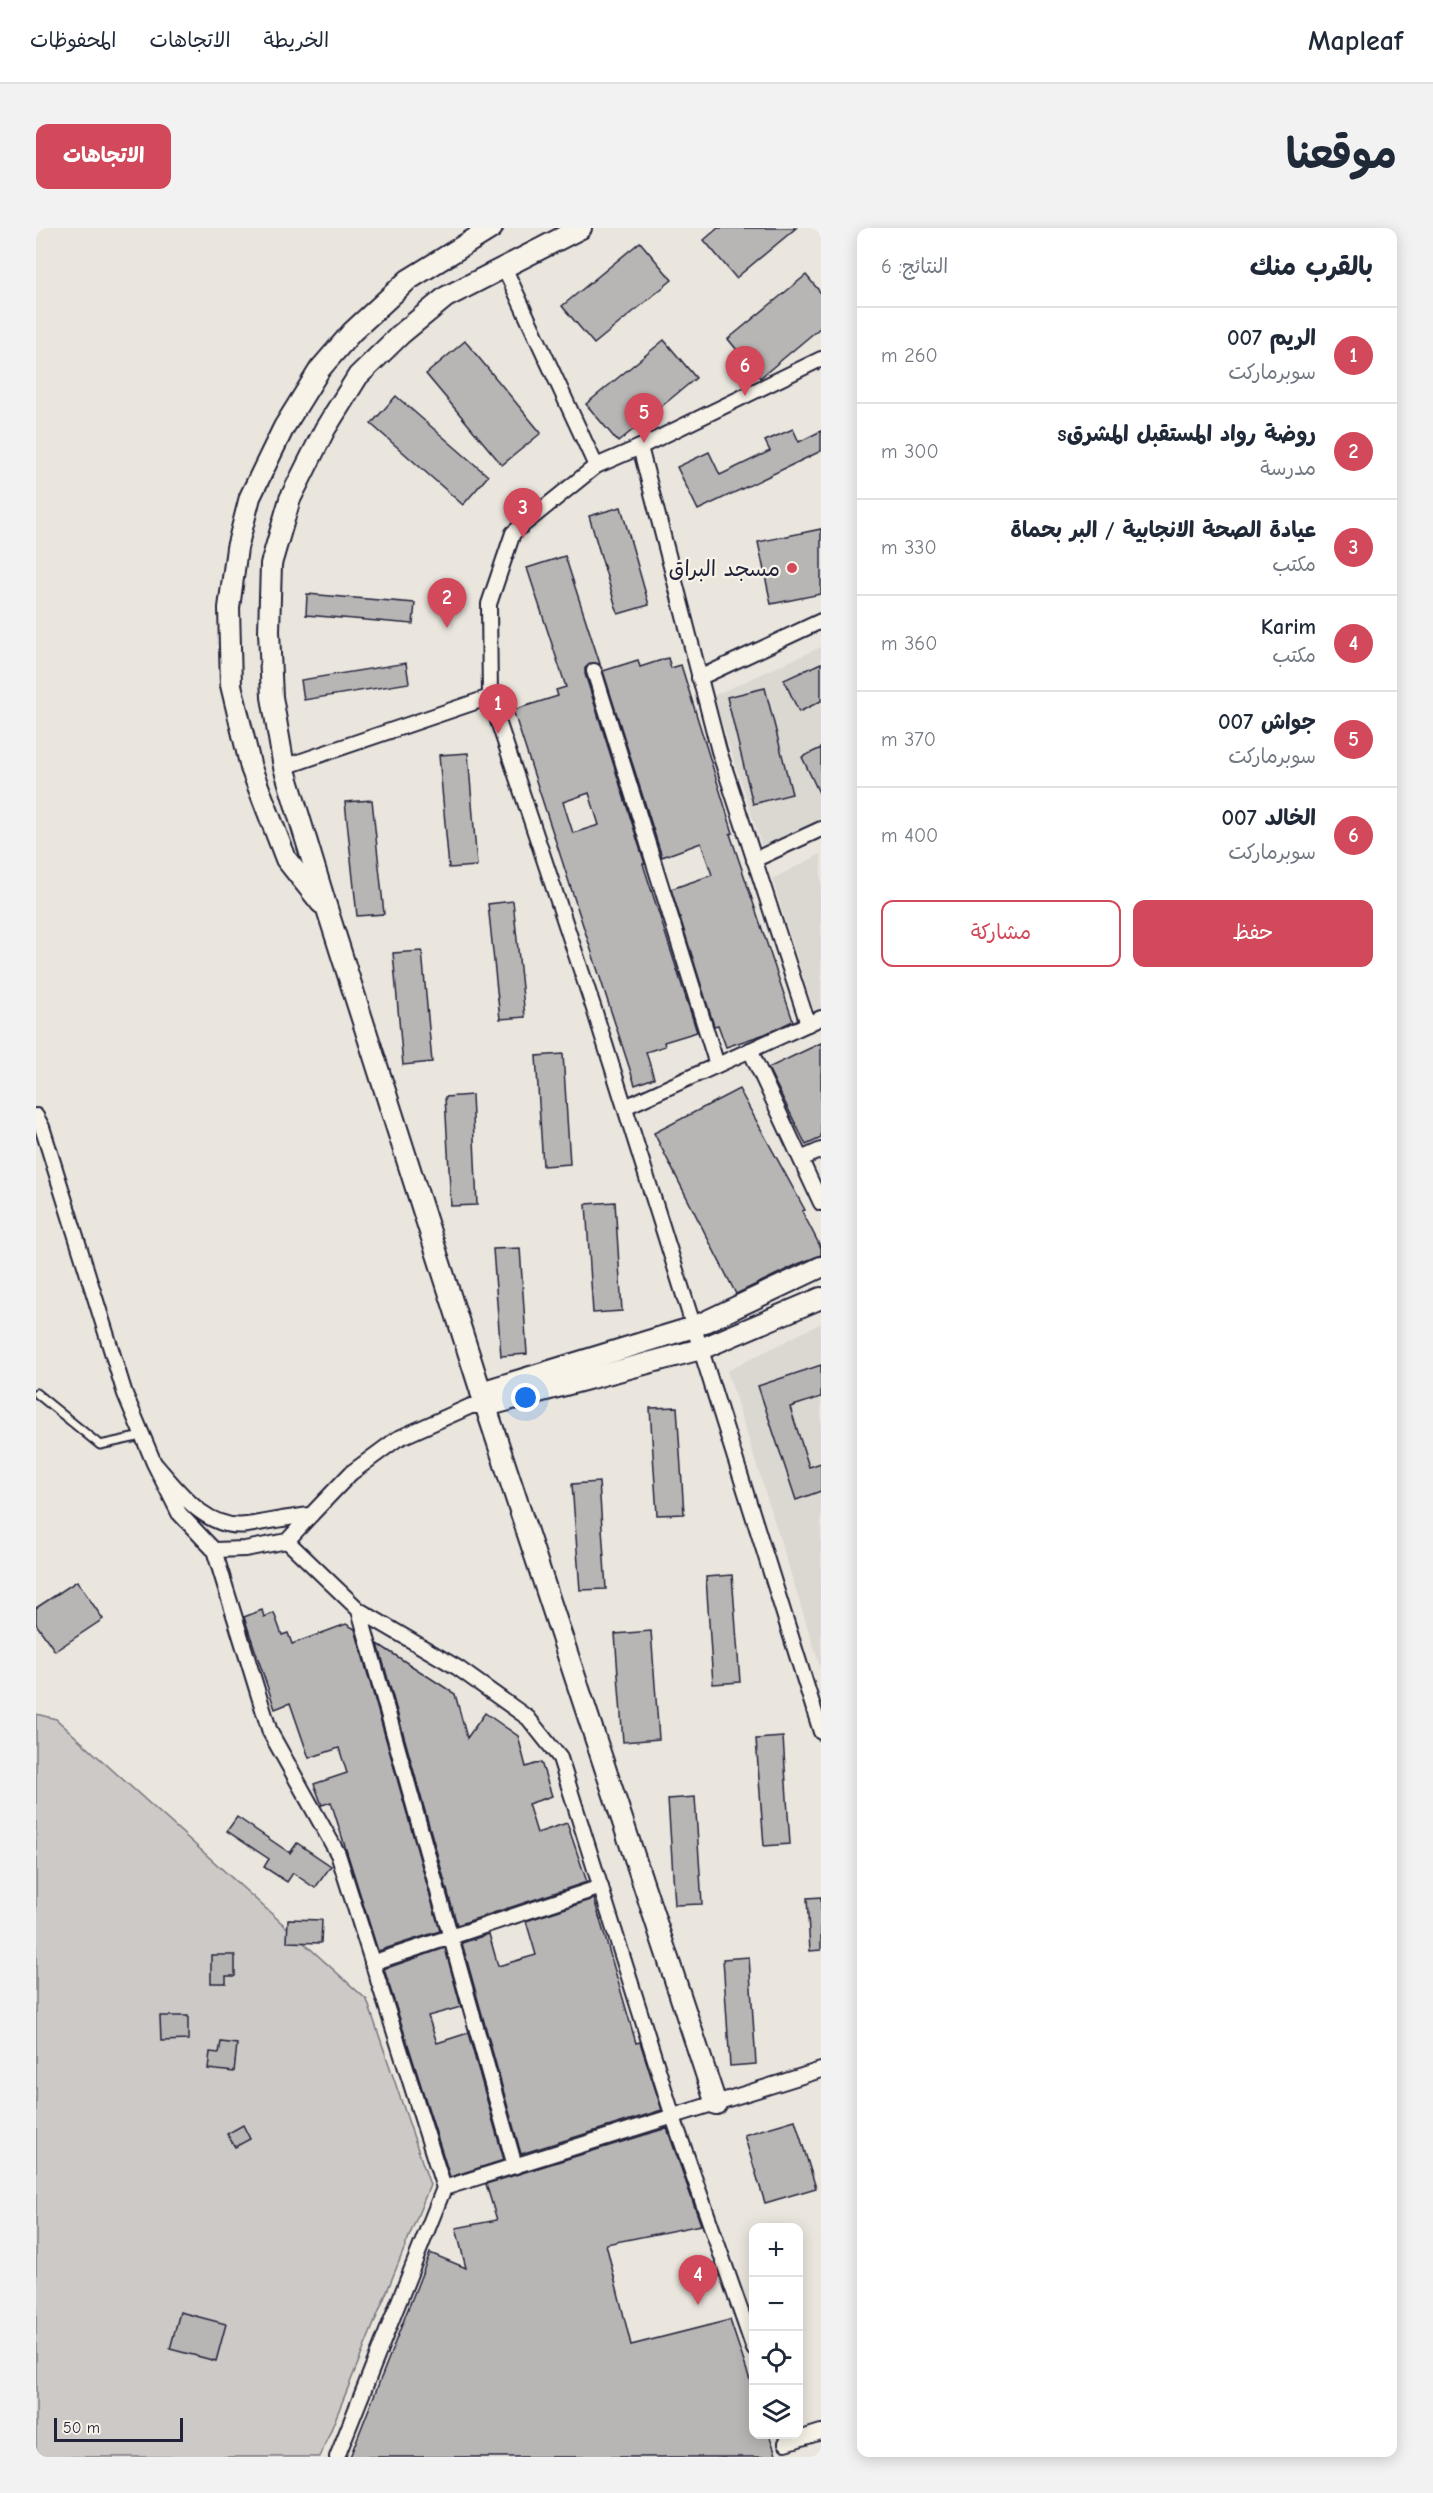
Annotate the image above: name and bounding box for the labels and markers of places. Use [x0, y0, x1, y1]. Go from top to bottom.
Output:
pin: 6 [726, 346, 764, 396]
pin: 5 [624, 394, 664, 443]
pin: 3 [504, 488, 542, 538]
place label: مسجد البراق [669, 556, 780, 582]
marker: مسجد البراق [785, 561, 799, 575]
pin: 2 [428, 578, 466, 628]
pin: 1 [478, 684, 518, 734]
pin: 4 [678, 2256, 718, 2305]

